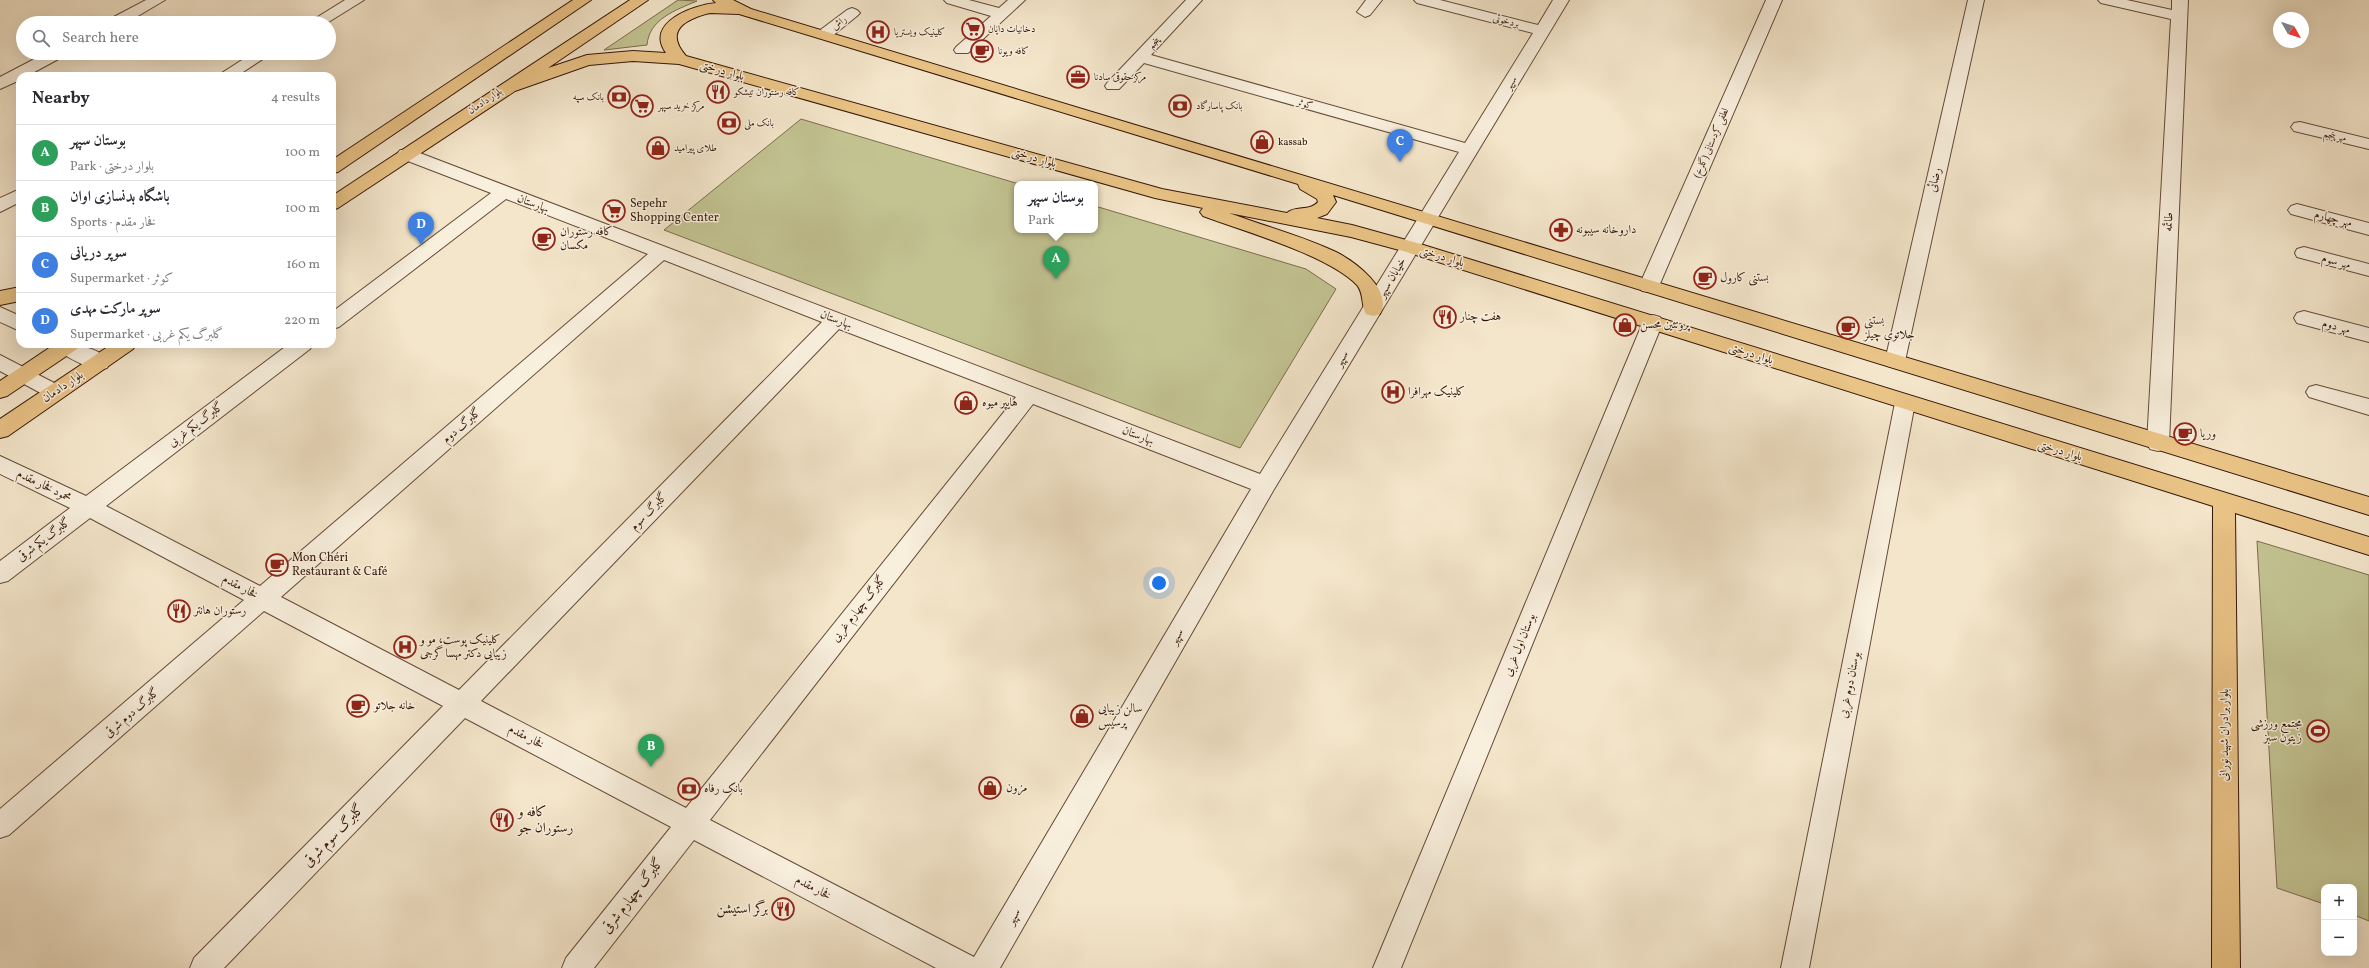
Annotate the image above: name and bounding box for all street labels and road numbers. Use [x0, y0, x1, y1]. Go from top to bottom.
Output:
street label: بردخوئی [1491, 11, 1521, 31]
street label: راش [828, 13, 850, 33]
street label: پنجم [1145, 33, 1166, 54]
street label: بلوار درختی [698, 57, 746, 85]
street label: سپهر [1501, 73, 1521, 93]
street label: بلوار دادمان [465, 84, 505, 118]
street label: کوثر [1294, 95, 1315, 113]
street label: لطفی کردستانی (گلرخ) [1690, 106, 1734, 181]
street label: مهر پنجم [2322, 127, 2348, 147]
street label: بلوار درختی [1010, 144, 1058, 172]
street label: رضائی [1924, 166, 1946, 194]
street label: بهارستان [515, 191, 551, 217]
street label: مهر چهارم [2312, 207, 2354, 233]
street label: طائمه [2161, 212, 2178, 232]
street label: بلوار درختی [1418, 243, 1466, 271]
street label: مهر سوم [2319, 250, 2353, 276]
street label: خیابان سپهر [1373, 255, 1410, 303]
street label: بهارستان [818, 307, 854, 333]
street label: مهر دوم [2320, 316, 2352, 340]
street label: بلوار درختی [1727, 339, 1775, 369]
street label: سپهر [1330, 348, 1353, 372]
street label: بلوار دادمان [39, 367, 87, 407]
street label: گلبرگ یکم غربی [165, 398, 228, 453]
street label: گلبرگ دوم [439, 404, 486, 449]
street label: بهارستان [1120, 423, 1156, 449]
street label: بلوار درختی [2036, 437, 2084, 465]
street label: محمود فخار مقدم [13, 466, 74, 508]
street label: گلبرگ سوم [626, 489, 673, 536]
street label: گلبرگ یکم شرقی [13, 514, 75, 567]
street label: فخار مقدم [218, 571, 261, 605]
street label: گلبرگ چهارم غربی [827, 572, 892, 647]
street label: بوستان اول غربی [1500, 611, 1540, 679]
street label: سپهر [1165, 626, 1188, 650]
street label: بوستان دوم غربی [1836, 650, 1866, 720]
street label: گلبرگ دوم شرقی [100, 684, 164, 743]
street label: بلوار برادران شهید نورانی [2217, 689, 2233, 781]
street label: فخار مقدم [504, 721, 547, 755]
street label: گلبرگ سوم شرقی [299, 800, 370, 873]
street label: گلبرگ چهارم شرقی [597, 854, 670, 939]
street label: فخار مقدم [791, 872, 834, 906]
street label: سپهر [1002, 906, 1025, 930]

